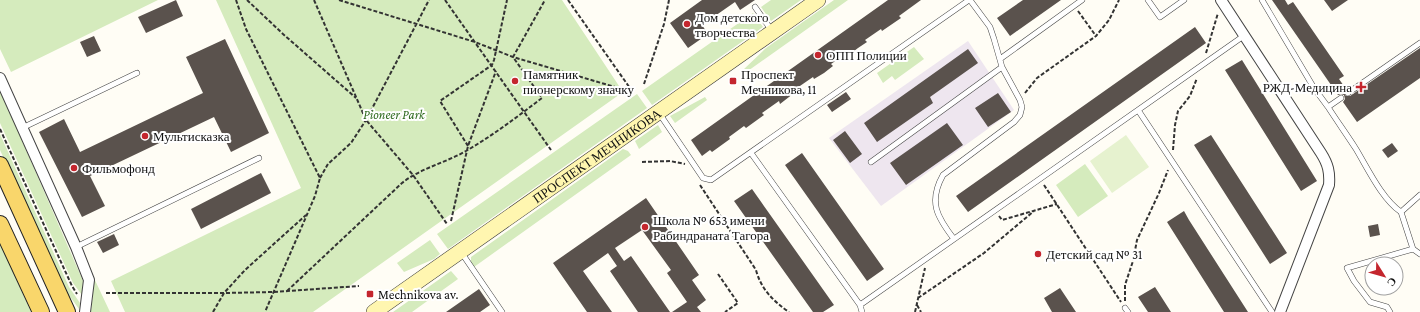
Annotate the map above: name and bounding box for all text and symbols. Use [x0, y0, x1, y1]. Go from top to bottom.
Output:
place label: Дом детского творчества [695, 10, 768, 40]
marker: Дом детского творчества [682, 19, 692, 29]
place label: ОПП Полиции [826, 48, 907, 63]
marker: ОПП Полиции [813, 50, 823, 60]
place label: Памятник пионерскому значку [523, 67, 634, 97]
place label: Проспект Мечникова, 11 [741, 67, 816, 97]
marker: Памятник пионерскому значку [510, 76, 520, 86]
marker: Проспект Мечникова, 11 [728, 76, 738, 86]
place label: РЖД-Медицина [1263, 80, 1352, 95]
marker: РЖД-Медицина [1355, 81, 1367, 93]
street label: ПРОСПЕКТ МЕЧНИКОВА [530, 105, 664, 206]
park label: Pioneer Park [363, 107, 426, 122]
place label: Мультисказка [153, 129, 230, 144]
marker: Мультисказка [140, 131, 150, 141]
place label: Фильмофонд [82, 161, 155, 176]
marker: Фильмофонд [69, 163, 79, 173]
place label: Школа № 653 имени Рабиндраната Тагора [653, 213, 769, 243]
marker: Школа № 653 имени Рабиндраната Тагора [640, 222, 650, 232]
place label: Детский сад № 31 [1046, 247, 1142, 262]
marker: Детский сад № 31 [1033, 249, 1043, 259]
north arrow [1364, 256, 1404, 296]
text: С [1385, 275, 1399, 289]
place label: Mechnikova av. [378, 287, 459, 302]
marker: Mechnikova av. [365, 289, 375, 299]

